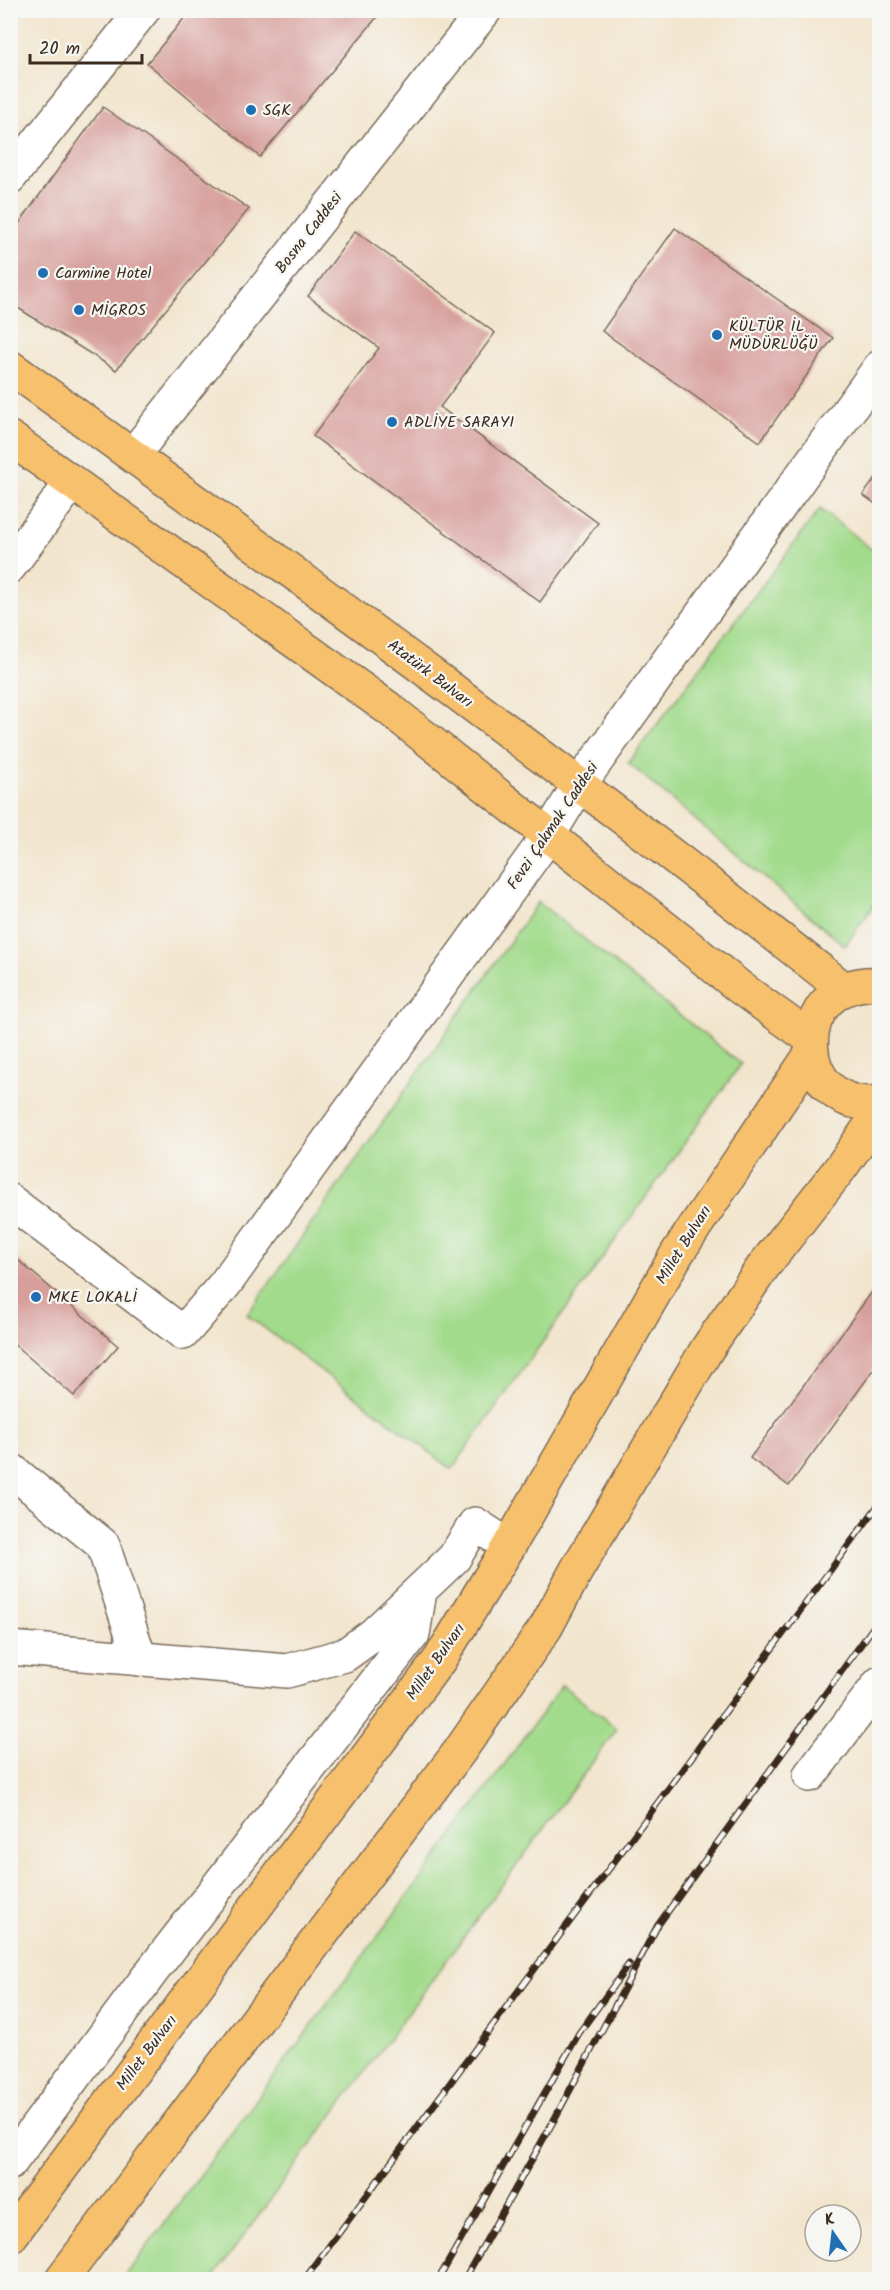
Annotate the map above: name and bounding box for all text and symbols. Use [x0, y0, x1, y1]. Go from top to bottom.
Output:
scale bar [30, 27, 142, 65]
text: 20 m [39, 35, 80, 64]
place label: SGK [263, 98, 291, 123]
marker: SGK [244, 103, 258, 117]
street label: Bosna Caddesi [269, 186, 350, 279]
place label: Carmine Hotel [55, 261, 151, 286]
marker: Carmine Hotel [36, 266, 50, 280]
place label: MİGROS [91, 298, 147, 323]
marker: MİGROS [72, 303, 86, 317]
place label: KÜLTÜR İL MÜDÜRLÜĞÜ [729, 314, 818, 357]
marker: KÜLTÜR İL MÜDÜRLÜĞÜ [710, 328, 724, 342]
place label: ADLİYE SARAYI [404, 410, 514, 435]
marker: ADLİYE SARAYI [385, 415, 399, 429]
street label: Atatürk Bulvarı [382, 633, 478, 715]
street label: Fevzi Çakmak Caddesi [501, 756, 606, 895]
street label: Millet Bulvarı [650, 1200, 718, 1290]
place label: MKE LOKALİ [48, 1285, 138, 1310]
marker: MKE LOKALİ [29, 1290, 43, 1304]
street label: Millet Bulvarı [400, 1618, 472, 1706]
street label: Millet Bulvarı [110, 2010, 184, 2096]
north arrow [803, 2203, 863, 2263]
text: K [822, 2207, 838, 2233]

